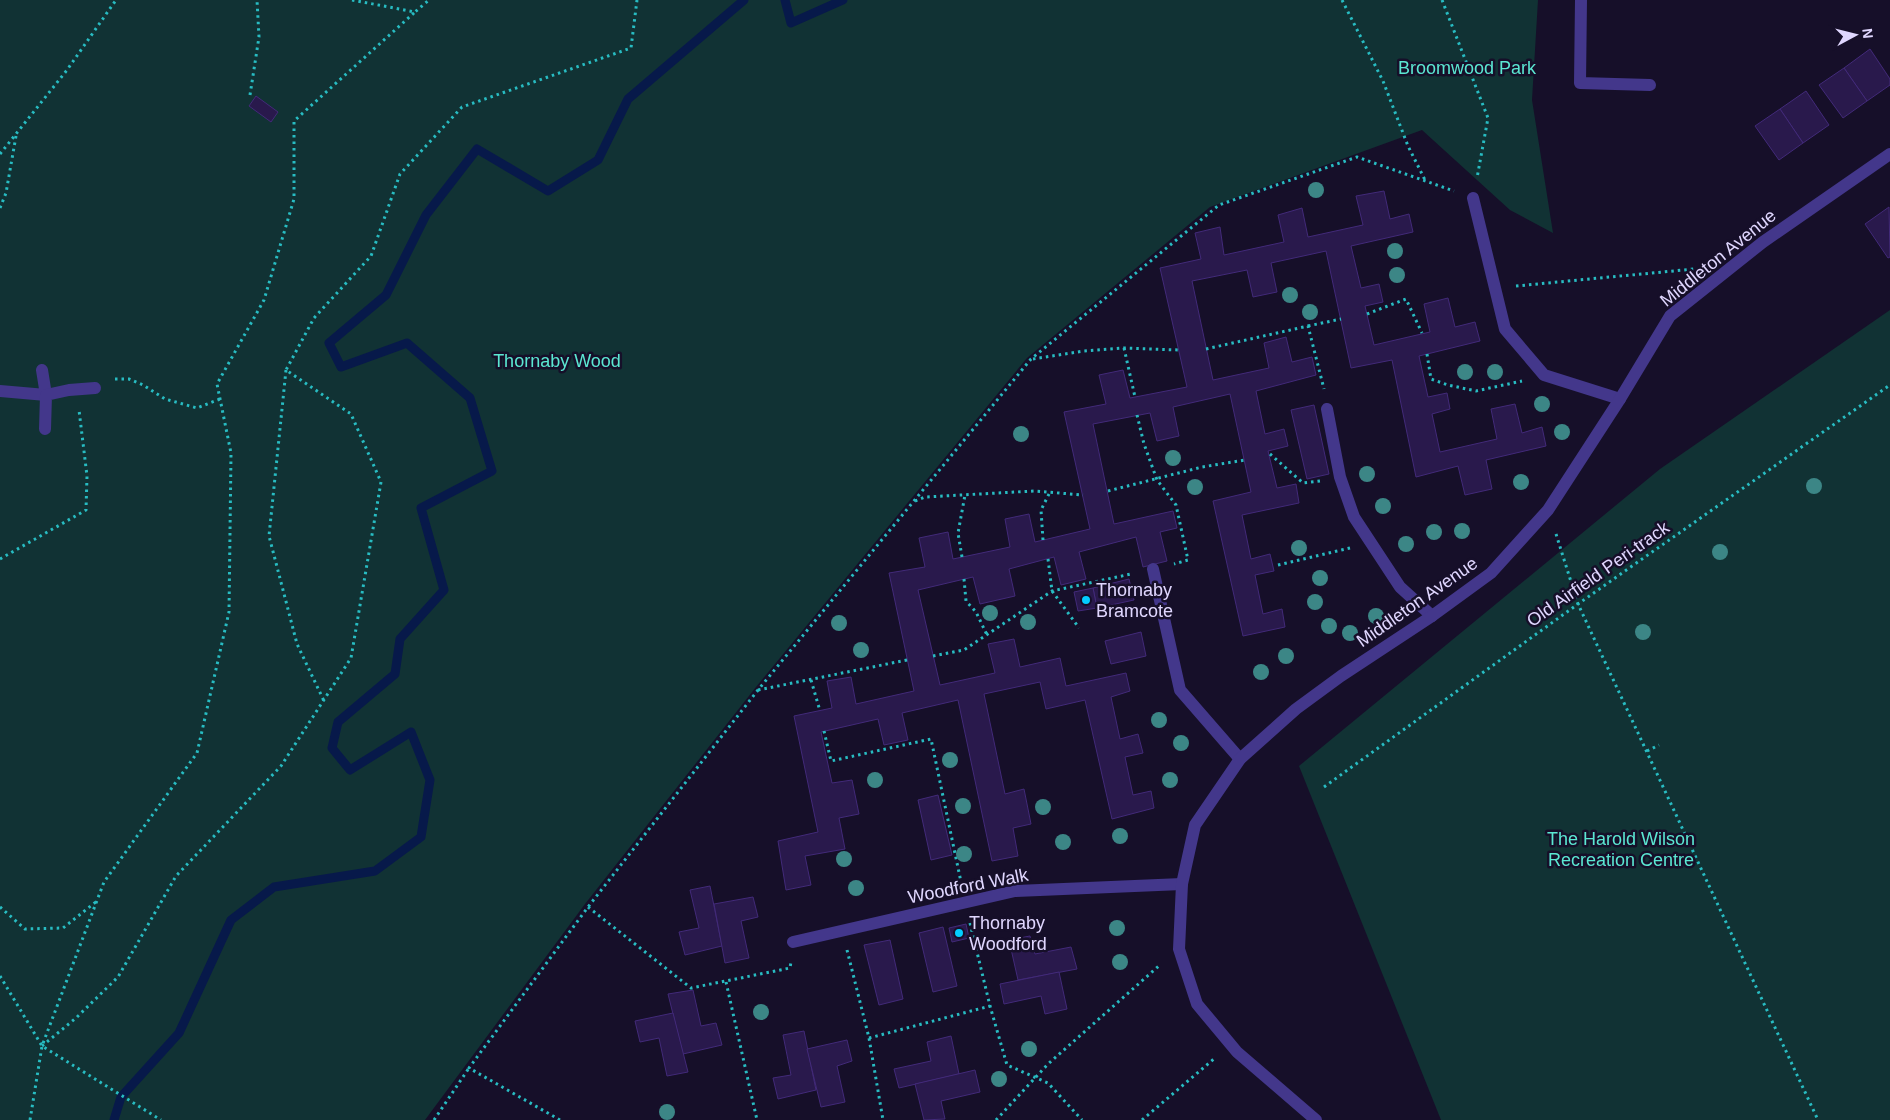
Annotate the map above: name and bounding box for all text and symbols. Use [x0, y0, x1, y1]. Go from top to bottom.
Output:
north arrow [1830, 10, 1880, 60]
text: N [1859, 27, 1876, 39]
park label: Broomwood Park [1398, 58, 1537, 78]
street label: Middleton Avenue [1656, 205, 1780, 311]
park label: Thornaby Wood [493, 351, 621, 371]
street label: Old Airfield Peri-track [1523, 517, 1674, 631]
street label: Middleton Avenue [1353, 553, 1481, 651]
place label: Thornaby Bramcote [1096, 580, 1173, 621]
marker: Thornaby Bramcote [1080, 594, 1092, 606]
park label: The Harold Wilson Recreation Centre [1547, 829, 1695, 870]
street label: Woodford Walk [906, 864, 1031, 907]
place label: Thornaby Woodford [969, 913, 1047, 954]
marker: Thornaby Woodford [953, 927, 965, 939]

